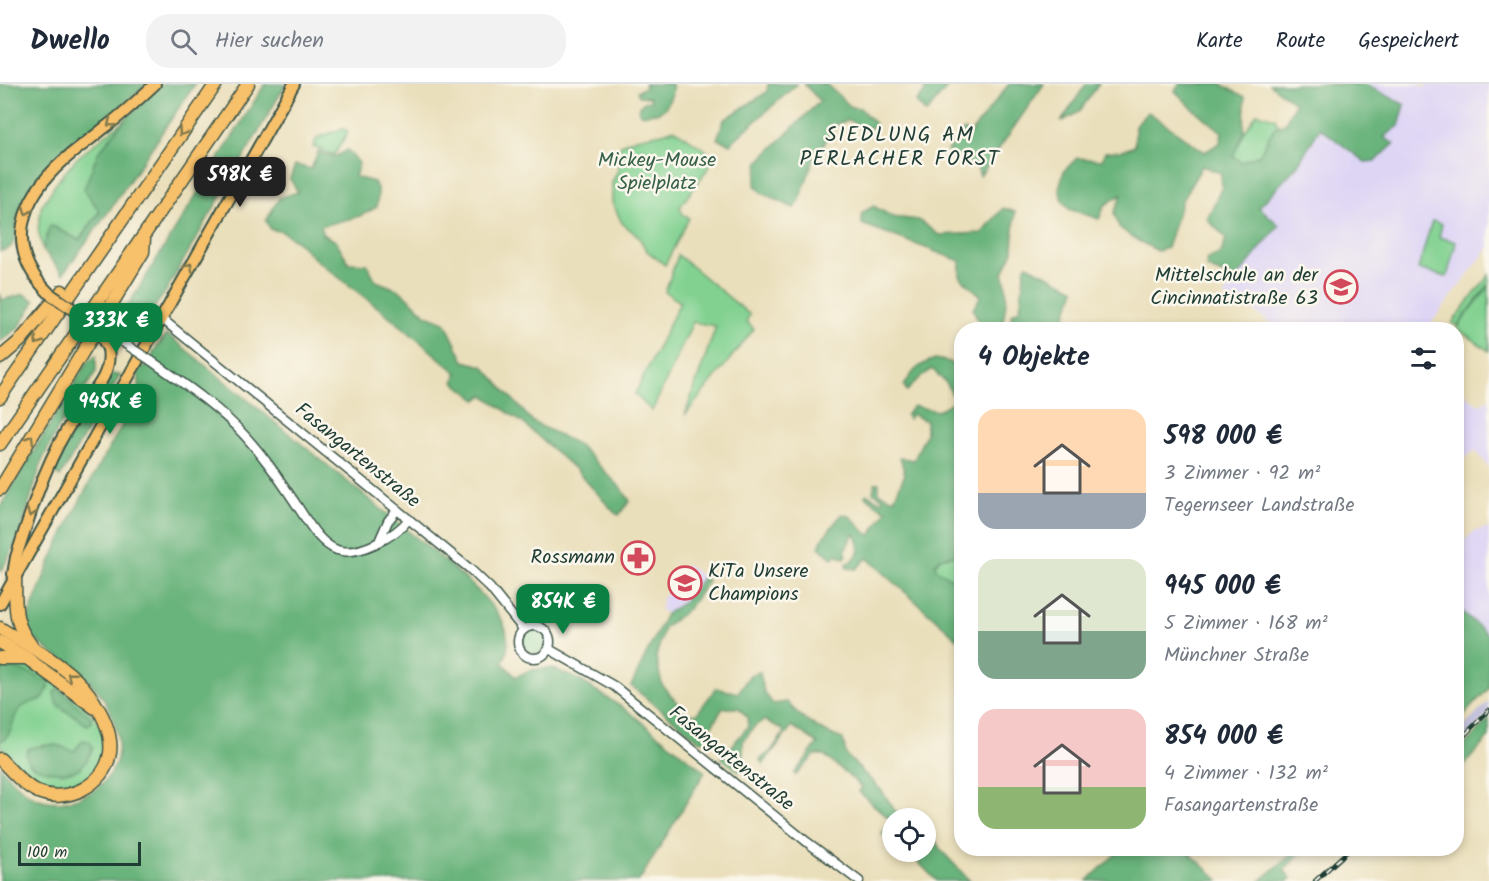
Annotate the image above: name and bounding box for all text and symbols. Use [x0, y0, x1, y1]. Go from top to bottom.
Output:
search box [146, 14, 566, 68]
text: Dwello [30, 19, 110, 64]
text: Hier suchen [215, 24, 324, 59]
icon: search [167, 25, 200, 58]
text: Karte [1196, 25, 1243, 58]
text: Route [1276, 25, 1325, 58]
text: Gespeichert [1358, 25, 1459, 58]
one-way arrow [107, 115, 118, 126]
district label: SIEDLUNG AM PERLACHER FORST [800, 119, 1001, 176]
one-way arrow [178, 125, 189, 136]
park label: Mickey-Mouse Spielplatz [598, 145, 716, 200]
pin: 598K € [191, 157, 289, 208]
text: 598K € [208, 160, 272, 192]
one-way arrow [22, 205, 34, 216]
place label: Mittelschule an der Cincinnatistraße 63 [1150, 260, 1319, 315]
one-way arrow [182, 263, 194, 273]
school or university icon: Mittelschule an der Cincinnatistraße 63 [1323, 269, 1359, 305]
pin: 333K € [67, 303, 165, 354]
text: 333K € [83, 306, 149, 338]
one-way arrow [34, 335, 45, 346]
text: 4 Objekte [978, 337, 1090, 379]
icon: filters [1407, 342, 1440, 375]
pin: 945K € [61, 384, 159, 435]
text: 945K € [78, 387, 142, 419]
street label: Fasangartenstraße [287, 395, 427, 517]
text: 598 000 € [1164, 416, 1282, 458]
icon: home [1026, 433, 1098, 505]
one-way arrow [23, 435, 35, 445]
text: 3 Zimmer · 92 m² [1164, 458, 1320, 490]
text: Tegernseer Landstraße [1164, 490, 1355, 522]
one-way arrow [25, 507, 38, 518]
pharmacy icon: Rossmann [620, 540, 656, 576]
place label: Rossmann [531, 542, 615, 574]
place label: KiTa Unsere Champions [708, 556, 808, 611]
school or university icon: KiTa Unsere Champions [667, 565, 703, 601]
text: 945 000 € [1164, 566, 1281, 608]
icon: home [1026, 583, 1098, 655]
pin: 854K € [514, 584, 612, 635]
text: 854K € [530, 587, 596, 619]
text: 5 Zimmer · 168 m² [1164, 608, 1328, 640]
text: Münchner Straße [1164, 640, 1309, 672]
one-way arrow [67, 673, 78, 684]
street label: Fasangartenstraße [661, 698, 801, 820]
text: 854 000 € [1164, 716, 1283, 758]
icon: home [1026, 733, 1098, 805]
text: 4 Zimmer · 132 m² [1164, 758, 1328, 790]
text: Fasangartenstraße [1164, 790, 1318, 822]
map controls [882, 808, 936, 862]
button: locate [882, 808, 936, 862]
scale bar [18, 839, 141, 866]
text: 100 m [27, 840, 67, 865]

